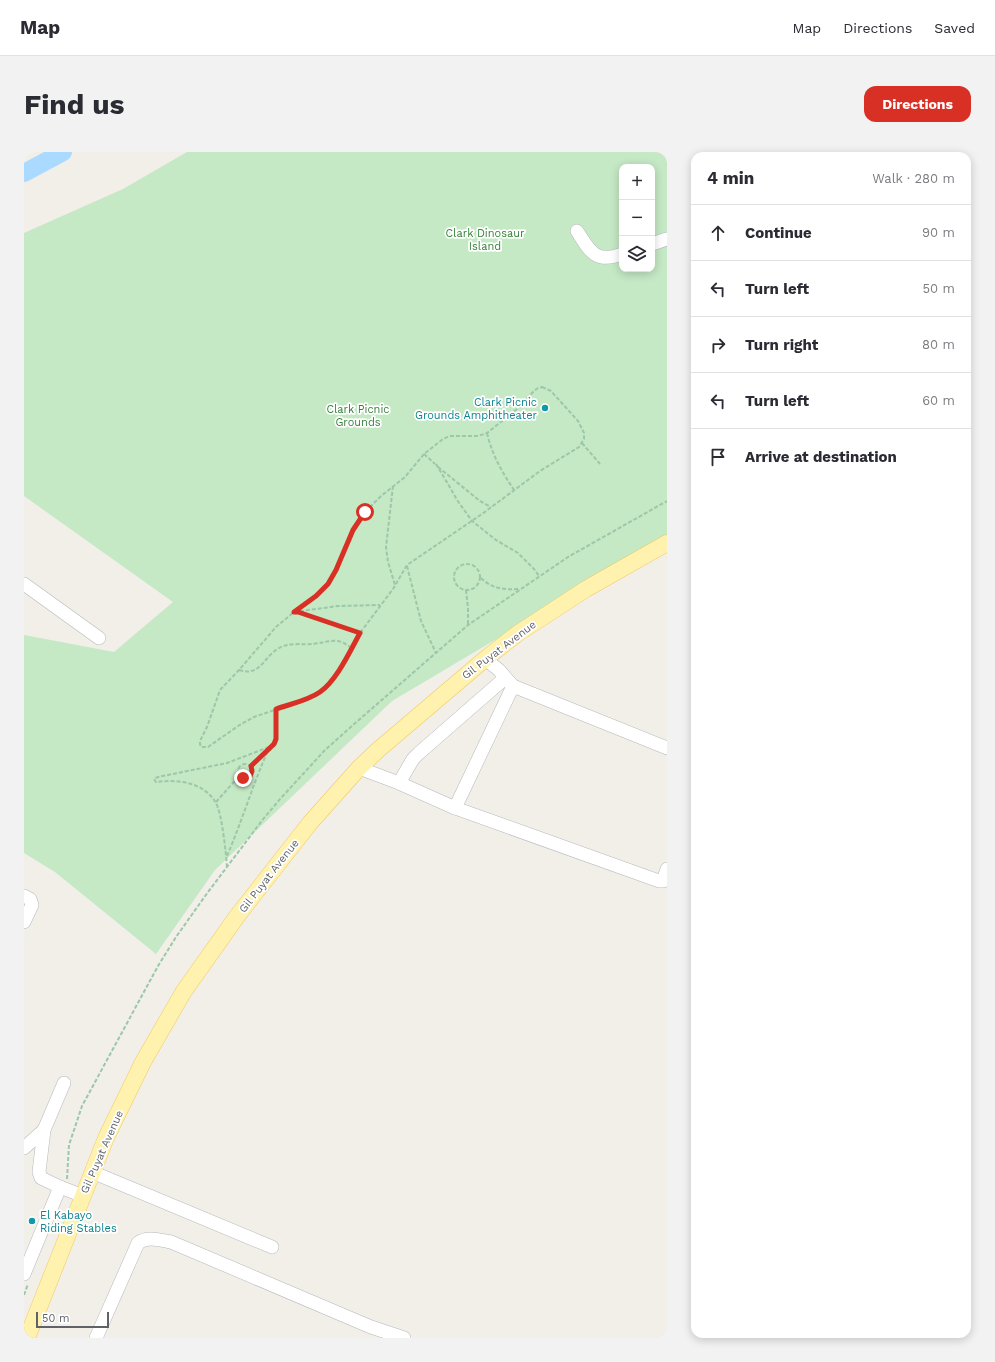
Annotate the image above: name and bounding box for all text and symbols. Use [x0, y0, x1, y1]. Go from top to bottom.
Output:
text: Map [20, 16, 60, 39]
text: Map [793, 20, 821, 36]
text: Directions [843, 20, 912, 36]
text: Saved [934, 20, 975, 36]
button: Directions [864, 86, 971, 122]
text: Find us [24, 88, 124, 121]
map controls [619, 164, 655, 272]
button: + [619, 164, 655, 200]
text: 4 min [707, 168, 754, 188]
text: Walk · 280 m [872, 171, 955, 186]
button: − [619, 200, 655, 236]
icon: ahead [707, 222, 729, 244]
text: Continue [745, 224, 812, 242]
text: 90 m [922, 225, 955, 240]
park label: Clark Dinosaur Island [446, 227, 525, 253]
button: layers [619, 236, 655, 272]
icon: left [707, 278, 729, 300]
text: Turn left [745, 280, 809, 298]
text: 50 m [923, 281, 955, 296]
icon: right [707, 334, 729, 356]
text: Turn right [745, 336, 818, 354]
text: 80 m [922, 337, 955, 352]
icon: left [707, 390, 729, 412]
text: Turn left [745, 392, 809, 410]
text: 60 m [922, 393, 955, 408]
place label: Clark Picnic Grounds Amphitheater [415, 396, 538, 422]
park label: Clark Picnic Grounds [326, 403, 390, 429]
marker: Clark Picnic Grounds Amphitheater [540, 403, 550, 413]
icon: arrive [707, 446, 729, 468]
text: Arrive at destination [745, 448, 897, 466]
route start [356, 503, 374, 521]
street label: Gil Puyat Avenue [459, 618, 539, 682]
route end [234, 769, 252, 787]
street label: Gil Puyat Avenue [236, 837, 302, 915]
street label: Gil Puyat Avenue [78, 1108, 126, 1196]
place label: El Kabayo Riding Stables [40, 1209, 117, 1235]
marker: El Kabayo Riding Stables [27, 1216, 37, 1226]
scale bar [36, 1310, 109, 1329]
text: 50 m [42, 1312, 69, 1325]

